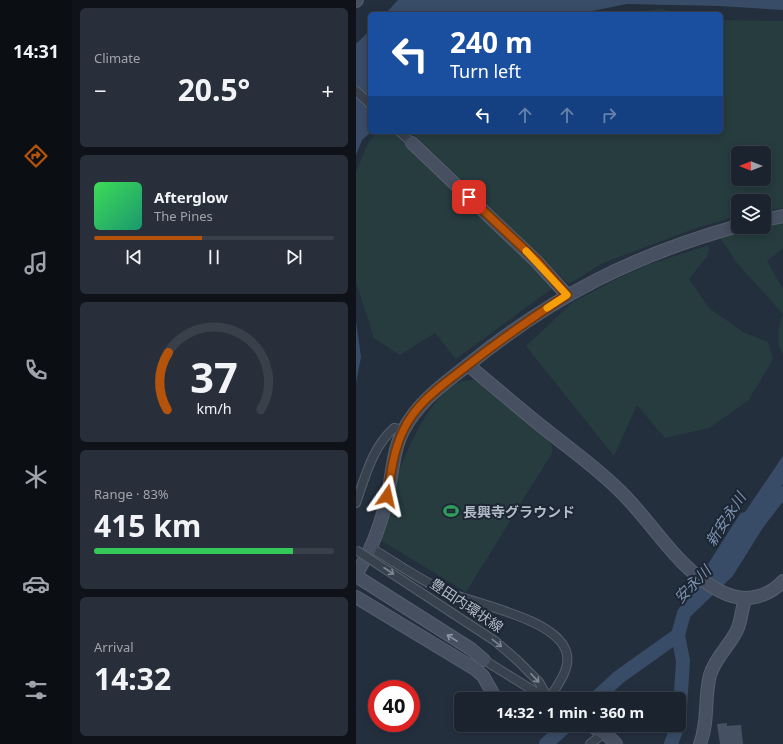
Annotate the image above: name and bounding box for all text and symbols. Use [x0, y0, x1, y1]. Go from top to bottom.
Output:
text: 240 m [450, 23, 533, 61]
icon: left [384, 28, 436, 80]
text: 14:31 [13, 39, 59, 63]
text: Climate [94, 49, 140, 67]
text: Turn left [450, 59, 521, 83]
text: 20.5° [178, 69, 250, 110]
text: − [94, 75, 107, 105]
text: + [321, 75, 334, 105]
icon: left [472, 104, 494, 126]
icon: ahead [514, 104, 536, 126]
icon: ahead [556, 104, 578, 126]
icon: right [598, 104, 620, 126]
icon: directions [22, 142, 50, 170]
north arrow [731, 146, 771, 186]
map controls [731, 146, 771, 234]
pin [452, 180, 486, 214]
icon: arrive [458, 186, 480, 208]
text: Afterglow [154, 187, 228, 207]
button: layers [731, 194, 771, 234]
text: The Pines [154, 207, 213, 225]
icon: previous [123, 246, 145, 268]
icon: pause [203, 246, 225, 268]
icon: next [283, 246, 305, 268]
icon: music [22, 249, 50, 277]
text: 37 [190, 349, 238, 405]
icon: phone [22, 356, 50, 384]
text: km/h [196, 399, 232, 418]
icon: climate [22, 463, 50, 491]
position arrow [366, 475, 408, 517]
text: Range · 83% [94, 485, 169, 503]
water label: 新安永川 [700, 487, 751, 550]
sports icon: 長興寺グラウンド [442, 502, 460, 520]
place label: 長興寺グラウンド [463, 502, 575, 521]
text: 415 km [94, 505, 201, 546]
water label: 安永川 [669, 559, 716, 607]
one-way arrow [383, 567, 394, 575]
icon: car [22, 570, 50, 598]
street label: 豊田内環状線 [427, 574, 507, 636]
one-way arrow [446, 633, 458, 641]
text: Arrival [94, 638, 134, 656]
one-way arrow [491, 639, 502, 647]
text: 14:32 [94, 658, 171, 699]
one-way arrow [530, 673, 540, 683]
icon: filters [22, 676, 50, 704]
speed limit sign: 40 [368, 680, 420, 732]
text: 14:32 · 1 min · 360 m [496, 702, 644, 722]

